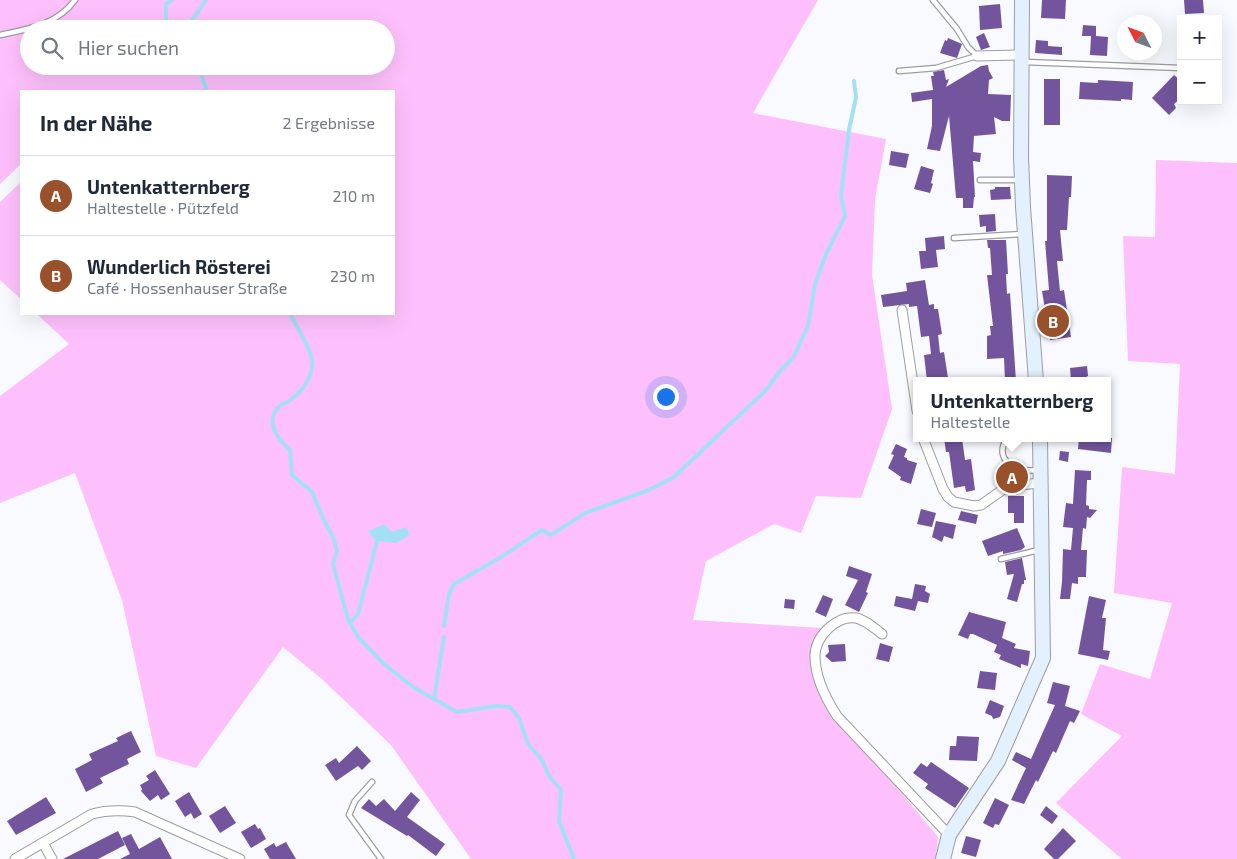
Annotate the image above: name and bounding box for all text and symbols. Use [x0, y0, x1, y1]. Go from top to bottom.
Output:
north arrow [1117, 15, 1162, 60]
map controls [1177, 15, 1222, 105]
button: + [1177, 15, 1222, 60]
search box [20, 20, 395, 75]
icon: search [38, 34, 66, 62]
text: Hier suchen [78, 36, 179, 59]
button: − [1177, 60, 1222, 105]
text: In der Nähe [40, 110, 152, 135]
text: 2 Ergebnisse [282, 113, 375, 132]
text: Untenkatternberg [87, 175, 250, 198]
text: A [51, 186, 61, 205]
text: 210 m [332, 186, 375, 205]
text: Haltestelle · Pützfeld [87, 198, 239, 217]
text: Wunderlich Rösterei [87, 255, 271, 278]
text: B [51, 266, 61, 285]
text: 230 m [330, 266, 375, 285]
text: Café · Hossenhauser Straße [87, 278, 287, 297]
pin: B [1037, 302, 1069, 340]
popup [913, 377, 1111, 442]
your location [653, 384, 679, 410]
text: Untenkatternberg [931, 389, 1093, 412]
text: Haltestelle [931, 412, 1010, 431]
pin: A [996, 458, 1028, 496]

